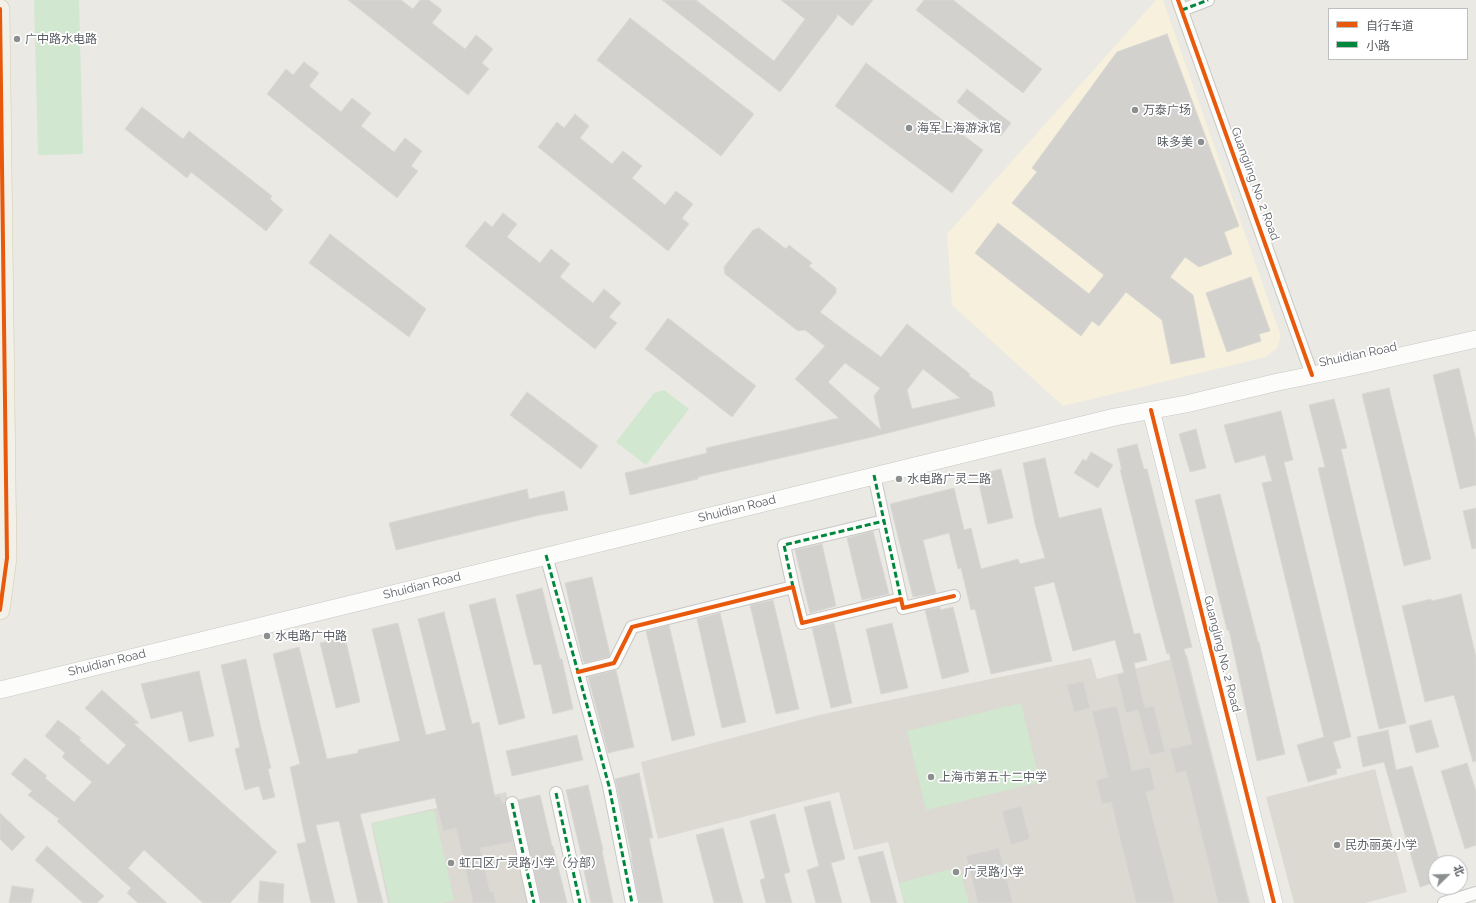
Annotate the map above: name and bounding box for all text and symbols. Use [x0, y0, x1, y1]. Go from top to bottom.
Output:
legend [1328, 8, 1468, 60]
text: 自行车道 [1366, 19, 1414, 33]
place label: 广中路水电路 [25, 32, 97, 46]
marker: 广中路水电路 [12, 34, 22, 44]
text: 小路 [1366, 39, 1390, 53]
place label: 万泰广场 [1143, 103, 1191, 117]
marker: 万泰广场 [1130, 105, 1140, 115]
place label: 海军上海游泳馆 [917, 121, 1001, 135]
marker: 海军上海游泳馆 [904, 123, 914, 133]
street label: Guangling No. 2 Road [1228, 125, 1282, 243]
place label: 味多美 [1157, 135, 1193, 149]
marker: 味多美 [1196, 137, 1206, 147]
street label: Shuidian Road [1318, 340, 1398, 370]
place label: 水电路广灵二路 [907, 472, 991, 486]
marker: 水电路广灵二路 [894, 474, 904, 484]
street label: Shuidian Road [697, 492, 777, 526]
street label: Shuidian Road [382, 569, 462, 603]
street label: Guangling No. 2 Road [1201, 594, 1243, 714]
place label: 水电路广中路 [275, 629, 347, 643]
marker: 水电路广中路 [262, 631, 272, 641]
street label: Shuidian Road [67, 646, 147, 680]
place label: 上海市第五十二中学 [939, 770, 1047, 784]
marker: 上海市第五十二中学 [926, 772, 936, 782]
place label: 民办丽英小学 [1345, 838, 1417, 852]
marker: 民办丽英小学 [1332, 840, 1342, 850]
north arrow [1428, 855, 1468, 895]
place label: 虹口区广灵路小学（分部） [459, 856, 603, 870]
marker: 虹口区广灵路小学（分部） [446, 858, 456, 868]
text: 北 [1450, 863, 1467, 878]
place label: 广灵路小学 [964, 865, 1024, 879]
marker: 广灵路小学 [951, 867, 961, 877]

